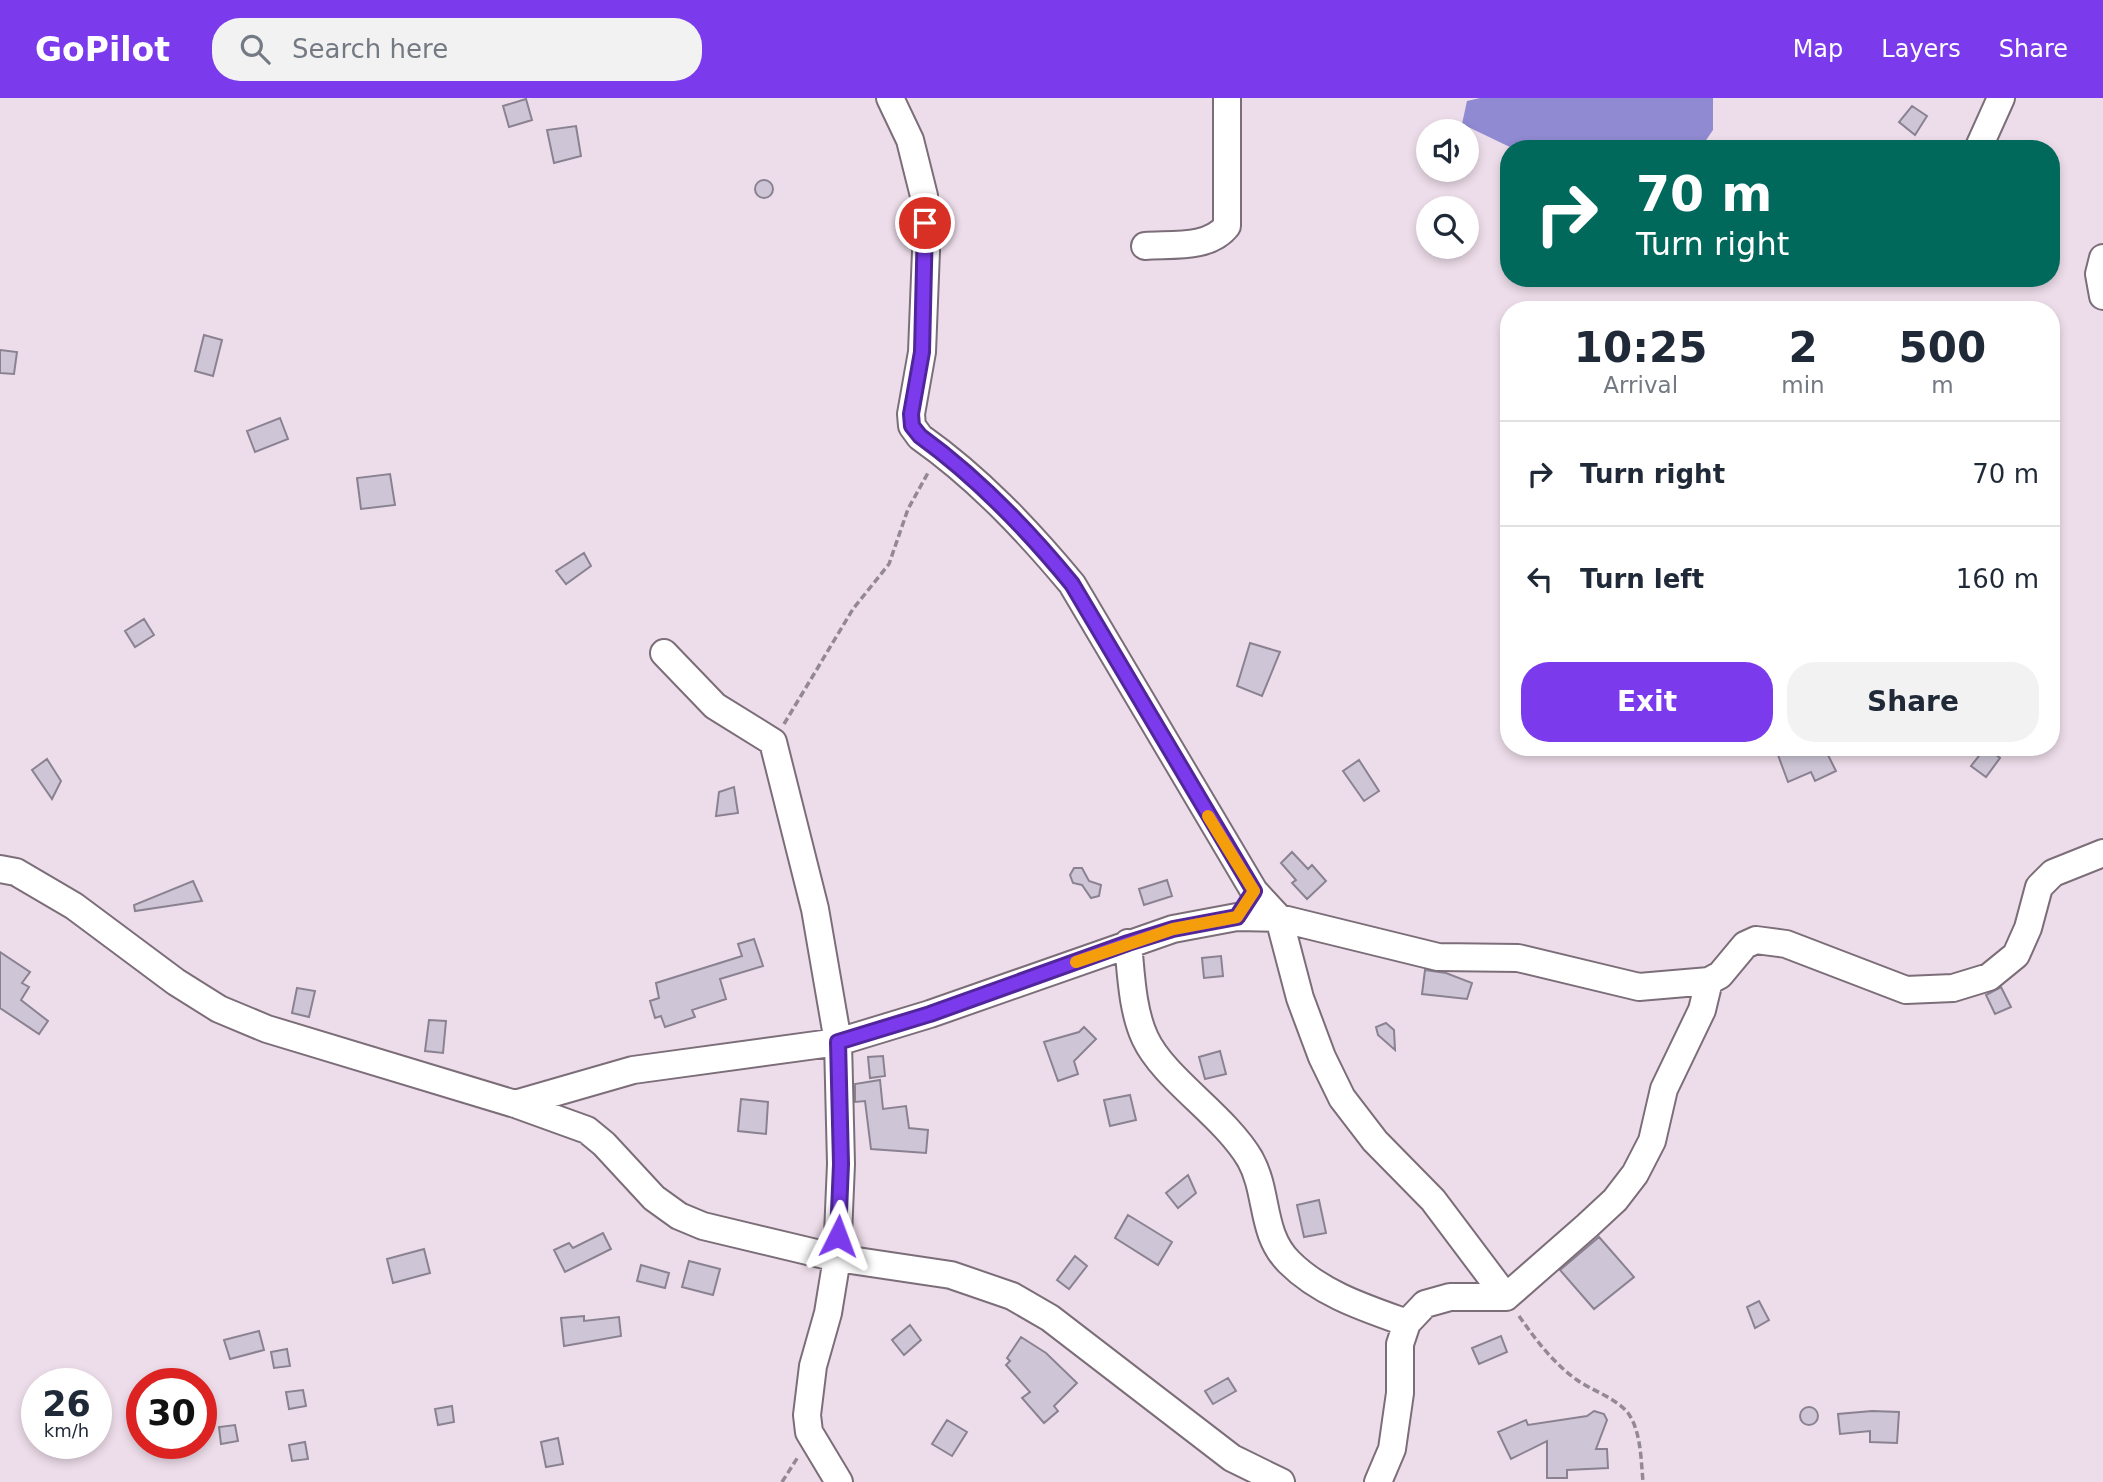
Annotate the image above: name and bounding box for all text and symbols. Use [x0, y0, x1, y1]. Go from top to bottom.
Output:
search box [212, 18, 702, 81]
text: GoPilot [35, 30, 170, 69]
icon: search [236, 30, 274, 68]
text: Search here [292, 34, 448, 64]
text: Map [1793, 35, 1843, 63]
text: Layers [1881, 35, 1961, 63]
text: Share [1999, 35, 2068, 63]
map controls [1416, 119, 1479, 259]
button: sound [1416, 119, 1479, 182]
text: 70 m [1636, 166, 1772, 223]
icon: right [1521, 168, 1612, 259]
pin [895, 193, 955, 253]
button: search [1416, 196, 1479, 259]
icon: arrive [906, 204, 944, 242]
text: Turn right [1636, 225, 1789, 263]
text: 10:25 [1574, 323, 1708, 372]
text: 2 [1788, 323, 1818, 372]
text: 500 [1899, 323, 1986, 372]
text: Arrival [1603, 372, 1678, 398]
text: min [1781, 372, 1825, 398]
text: m [1931, 372, 1954, 398]
icon: right [1521, 455, 1559, 493]
text: Turn right [1580, 459, 1725, 489]
text: 70 m [1972, 459, 2039, 489]
icon: left [1521, 560, 1559, 598]
text: Turn left [1580, 564, 1704, 594]
text: 160 m [1956, 564, 2039, 594]
button: Exit [1521, 662, 1773, 742]
button: Share [1787, 662, 2039, 742]
position arrow [801, 1199, 875, 1273]
speed limit sign: 30 [126, 1368, 217, 1459]
text: 26 [42, 1384, 91, 1424]
text: km/h [44, 1420, 89, 1441]

